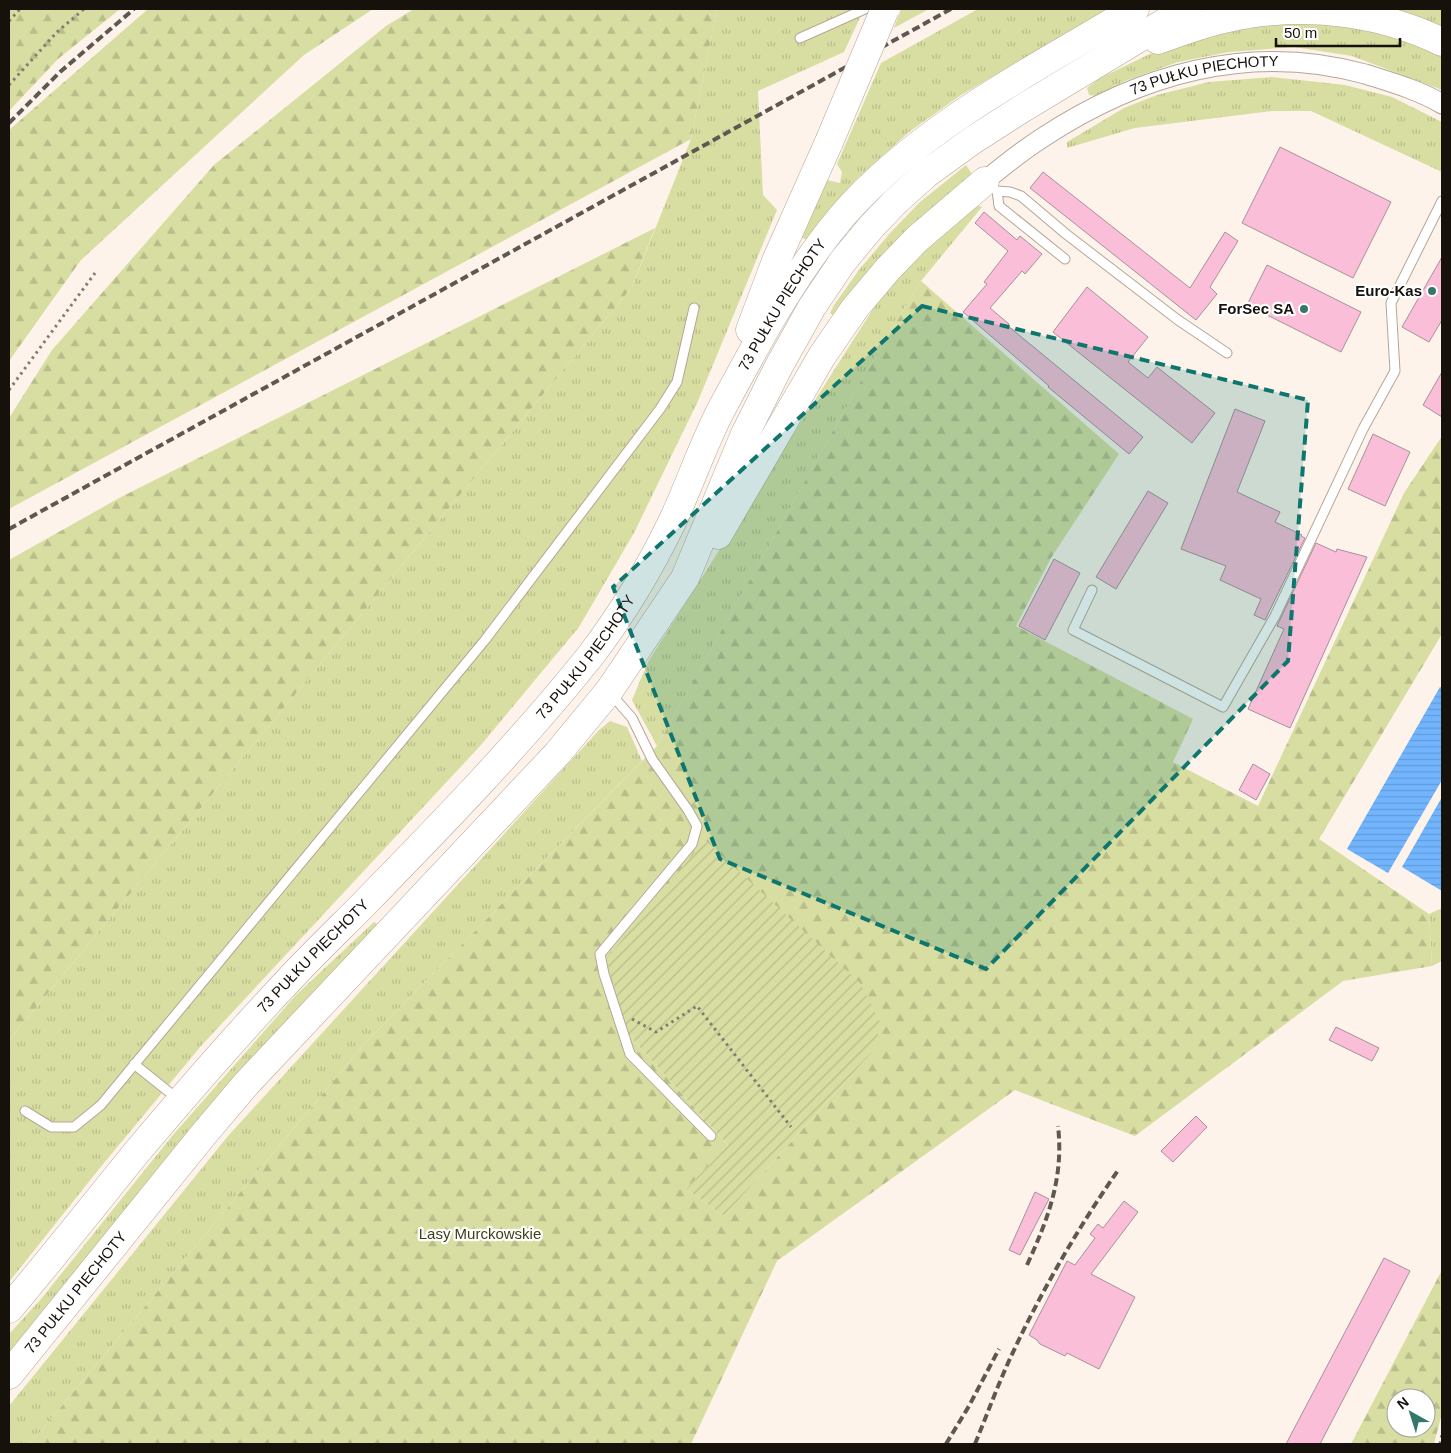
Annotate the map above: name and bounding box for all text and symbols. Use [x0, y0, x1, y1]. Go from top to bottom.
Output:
scale bar [1276, 15, 1400, 47]
text: 50 m [1284, 24, 1317, 41]
street label: 73 PUŁKU PIECHOTY [1127, 52, 1279, 98]
street label: 73 PUŁKU PIECHOTY [735, 235, 829, 373]
place label: Euro-Kas [1355, 282, 1422, 299]
marker: Euro-Kas [1426, 285, 1438, 297]
place label: ForSec SA [1218, 300, 1294, 317]
marker: ForSec SA [1298, 303, 1310, 315]
street label: 73 PUŁKU PIECHOTY [532, 592, 638, 722]
street label: 73 PUŁKU PIECHOTY [254, 896, 372, 1016]
park label: Lasy Murckowskie [419, 1225, 541, 1242]
street label: 73 PUŁKU PIECHOTY [21, 1228, 130, 1357]
north arrow [1386, 1388, 1436, 1438]
text: N [1394, 1393, 1412, 1412]

